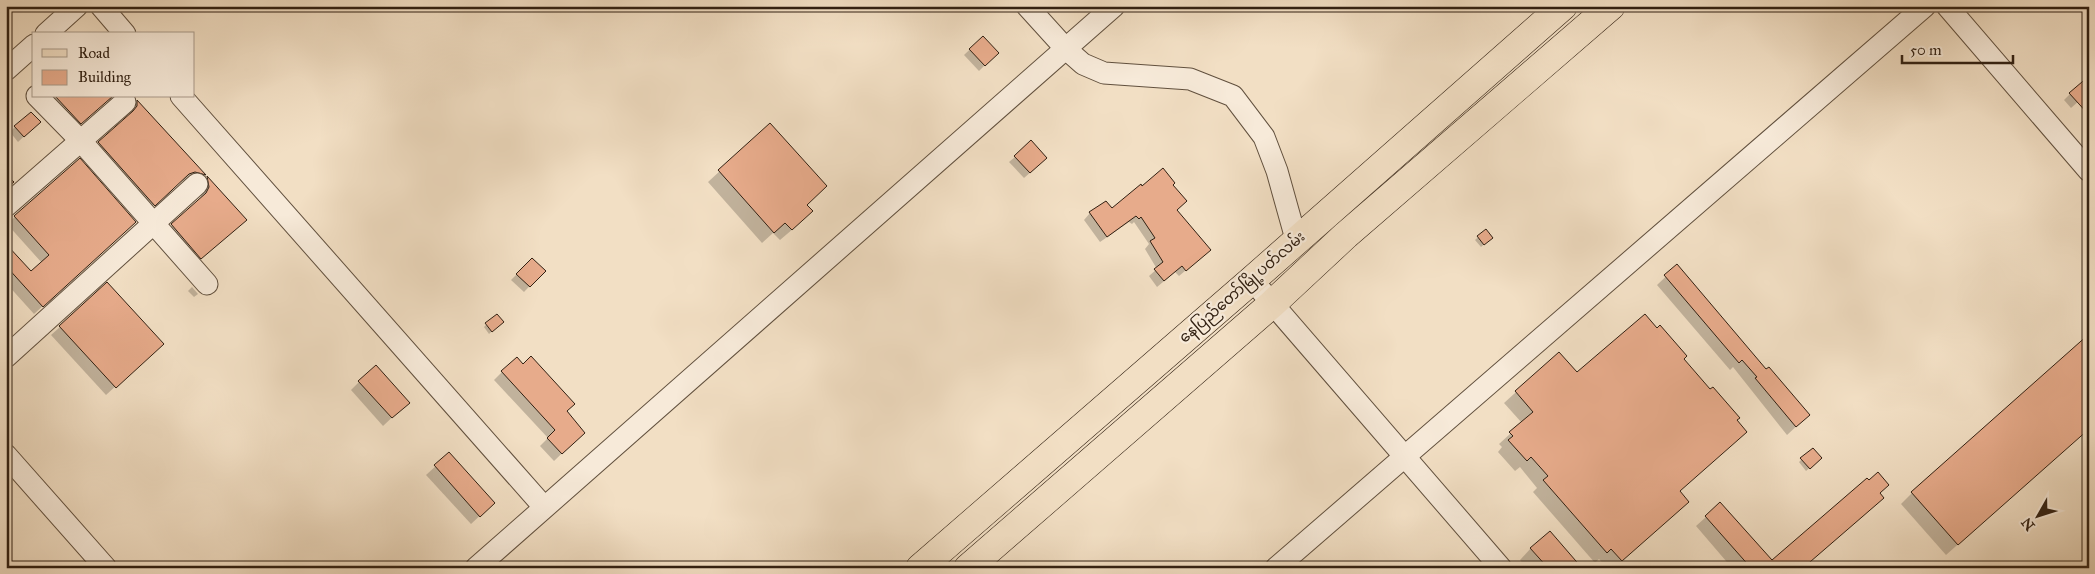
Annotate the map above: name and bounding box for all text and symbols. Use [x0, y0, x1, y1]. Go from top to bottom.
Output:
legend [32, 32, 195, 98]
scale bar [1902, 32, 2014, 64]
text: 50 m [1910, 41, 1942, 59]
text: Road [78, 44, 110, 62]
text: Building [78, 68, 132, 86]
street label: နေပြည်တော်မြို့ပတ်လမ်း [1175, 227, 1311, 349]
north arrow [2012, 492, 2062, 542]
text: N [2018, 514, 2039, 534]

